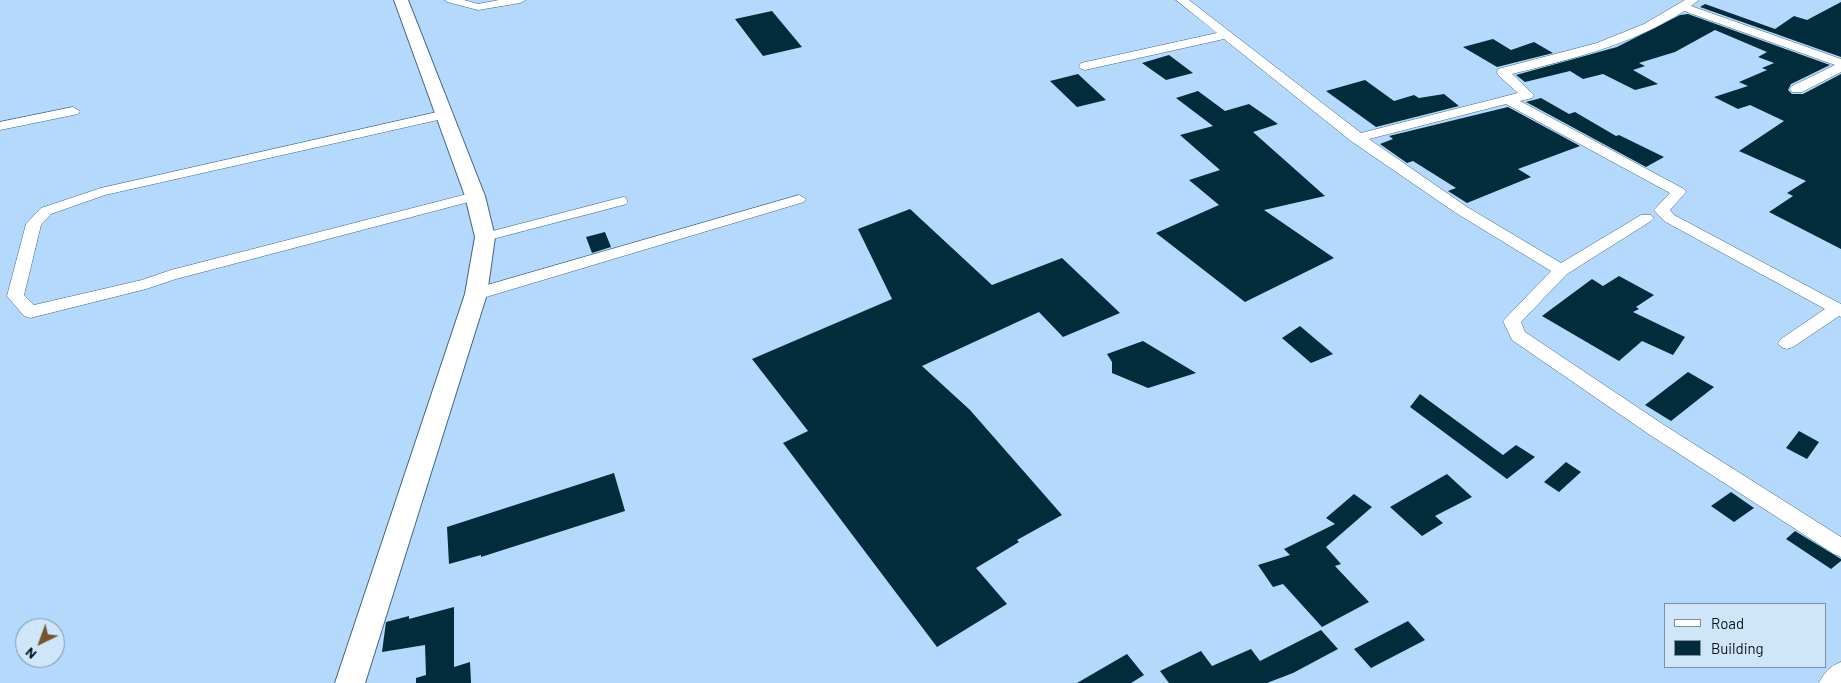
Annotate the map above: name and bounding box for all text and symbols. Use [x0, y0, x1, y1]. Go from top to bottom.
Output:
legend [1664, 603, 1826, 668]
text: Road [1711, 614, 1744, 632]
north arrow [15, 618, 65, 668]
text: Building [1711, 639, 1764, 657]
text: N [21, 644, 39, 663]

